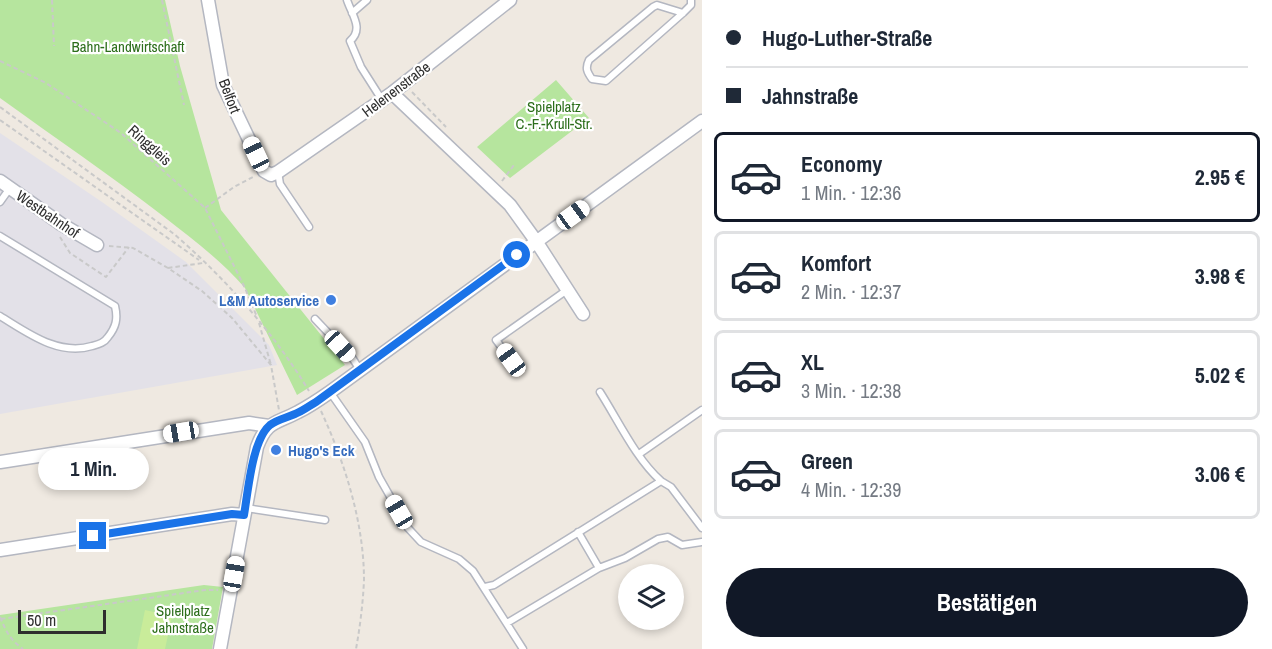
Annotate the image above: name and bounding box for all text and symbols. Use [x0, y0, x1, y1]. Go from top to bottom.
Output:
text: Hugo-Luther-Straße [762, 23, 932, 53]
park label: Bahn-Landwirtschaft [72, 36, 185, 57]
street label: Helenenstraße [357, 56, 435, 122]
street label: Belfort [214, 76, 246, 117]
text: Jahnstraße [762, 81, 858, 111]
park label: Spielplatz C.-F.-Krull-Str. [515, 96, 593, 134]
street label: Ringgleis [124, 120, 176, 170]
car [240, 134, 272, 174]
text: Economy [801, 149, 882, 179]
icon: car [729, 150, 783, 204]
text: 2.95 € [1195, 162, 1245, 192]
text: 1 Min. · 12:36 [801, 179, 901, 206]
street label: Westbahnhof [12, 185, 84, 243]
car [553, 197, 593, 233]
route start [503, 241, 530, 268]
text: Komfort [801, 248, 871, 278]
icon: car [729, 249, 783, 303]
text: 3.98 € [1195, 261, 1245, 291]
text: 2 Min. · 12:37 [801, 278, 901, 305]
place label: L&M Autoservice [219, 290, 319, 311]
marker: L&M Autoservice [324, 293, 338, 307]
car [321, 327, 359, 365]
car [493, 340, 529, 380]
text: XL [801, 347, 824, 377]
icon: car [729, 348, 783, 402]
text: 5.02 € [1195, 360, 1245, 390]
text: 3 Min. · 12:38 [801, 377, 901, 404]
car [162, 420, 200, 444]
place label: Hugo's Eck [288, 440, 355, 461]
marker: Hugo's Eck [269, 443, 283, 457]
text: Green [801, 446, 853, 476]
icon: car [729, 447, 783, 501]
callout: 1 Min. [38, 449, 148, 491]
text: 1 Min. [70, 455, 117, 482]
text: 3.06 € [1195, 459, 1245, 489]
text: 4 Min. · 12:39 [801, 476, 901, 503]
car [382, 492, 416, 532]
route end [79, 522, 106, 549]
car [222, 555, 246, 593]
map controls [618, 564, 684, 630]
button: layers [618, 564, 684, 630]
button: Bestätigen [726, 568, 1248, 637]
park label: Spielplatz Jahnstraße [152, 600, 214, 638]
scale bar [18, 607, 106, 634]
text: 50 m [27, 609, 56, 631]

